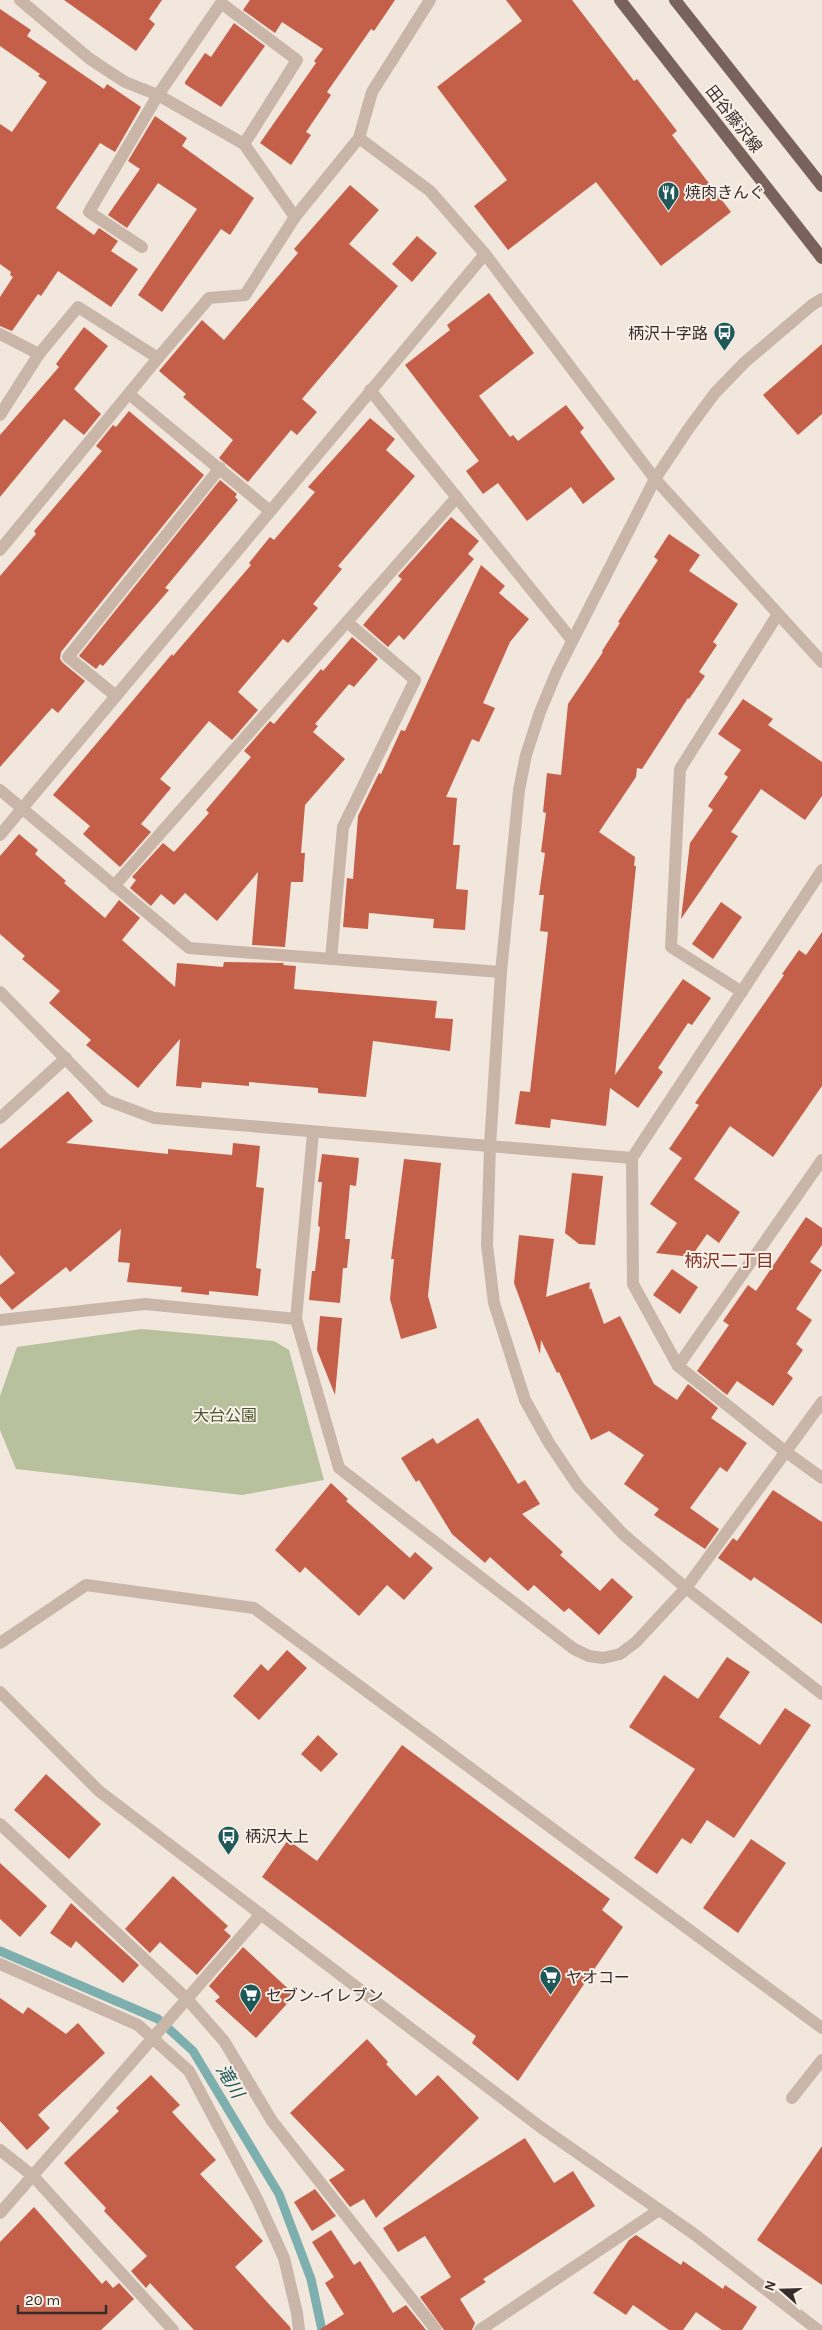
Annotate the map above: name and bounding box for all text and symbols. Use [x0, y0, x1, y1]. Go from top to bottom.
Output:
street label: 田谷藤沢線 [702, 82, 766, 156]
restaurant icon: 焼肉きんぐ [657, 180, 681, 211]
place label: 焼肉きんぐ [685, 183, 765, 202]
bus stop icon: 柄沢十字路 [712, 321, 736, 352]
place label: 柄沢十字路 [628, 324, 708, 343]
district label: 柄沢二丁目 [684, 1250, 774, 1272]
park label: 大台公園 [193, 1406, 257, 1425]
bus stop icon: 柄沢大上 [217, 1824, 241, 1855]
place label: 柄沢大上 [245, 1827, 309, 1846]
supermarket icon: ヤオコー [538, 1965, 562, 1996]
place label: ヤオコー [566, 1968, 630, 1987]
supermarket icon: セブン-イレブン [238, 1983, 262, 2014]
place label: セブン-イレブン [266, 1986, 384, 2005]
water label: 滝川 [211, 2060, 250, 2104]
north arrow [757, 2265, 807, 2315]
text: N [761, 2278, 780, 2293]
scale bar [18, 2282, 105, 2314]
text: 20 m [25, 2291, 60, 2309]

